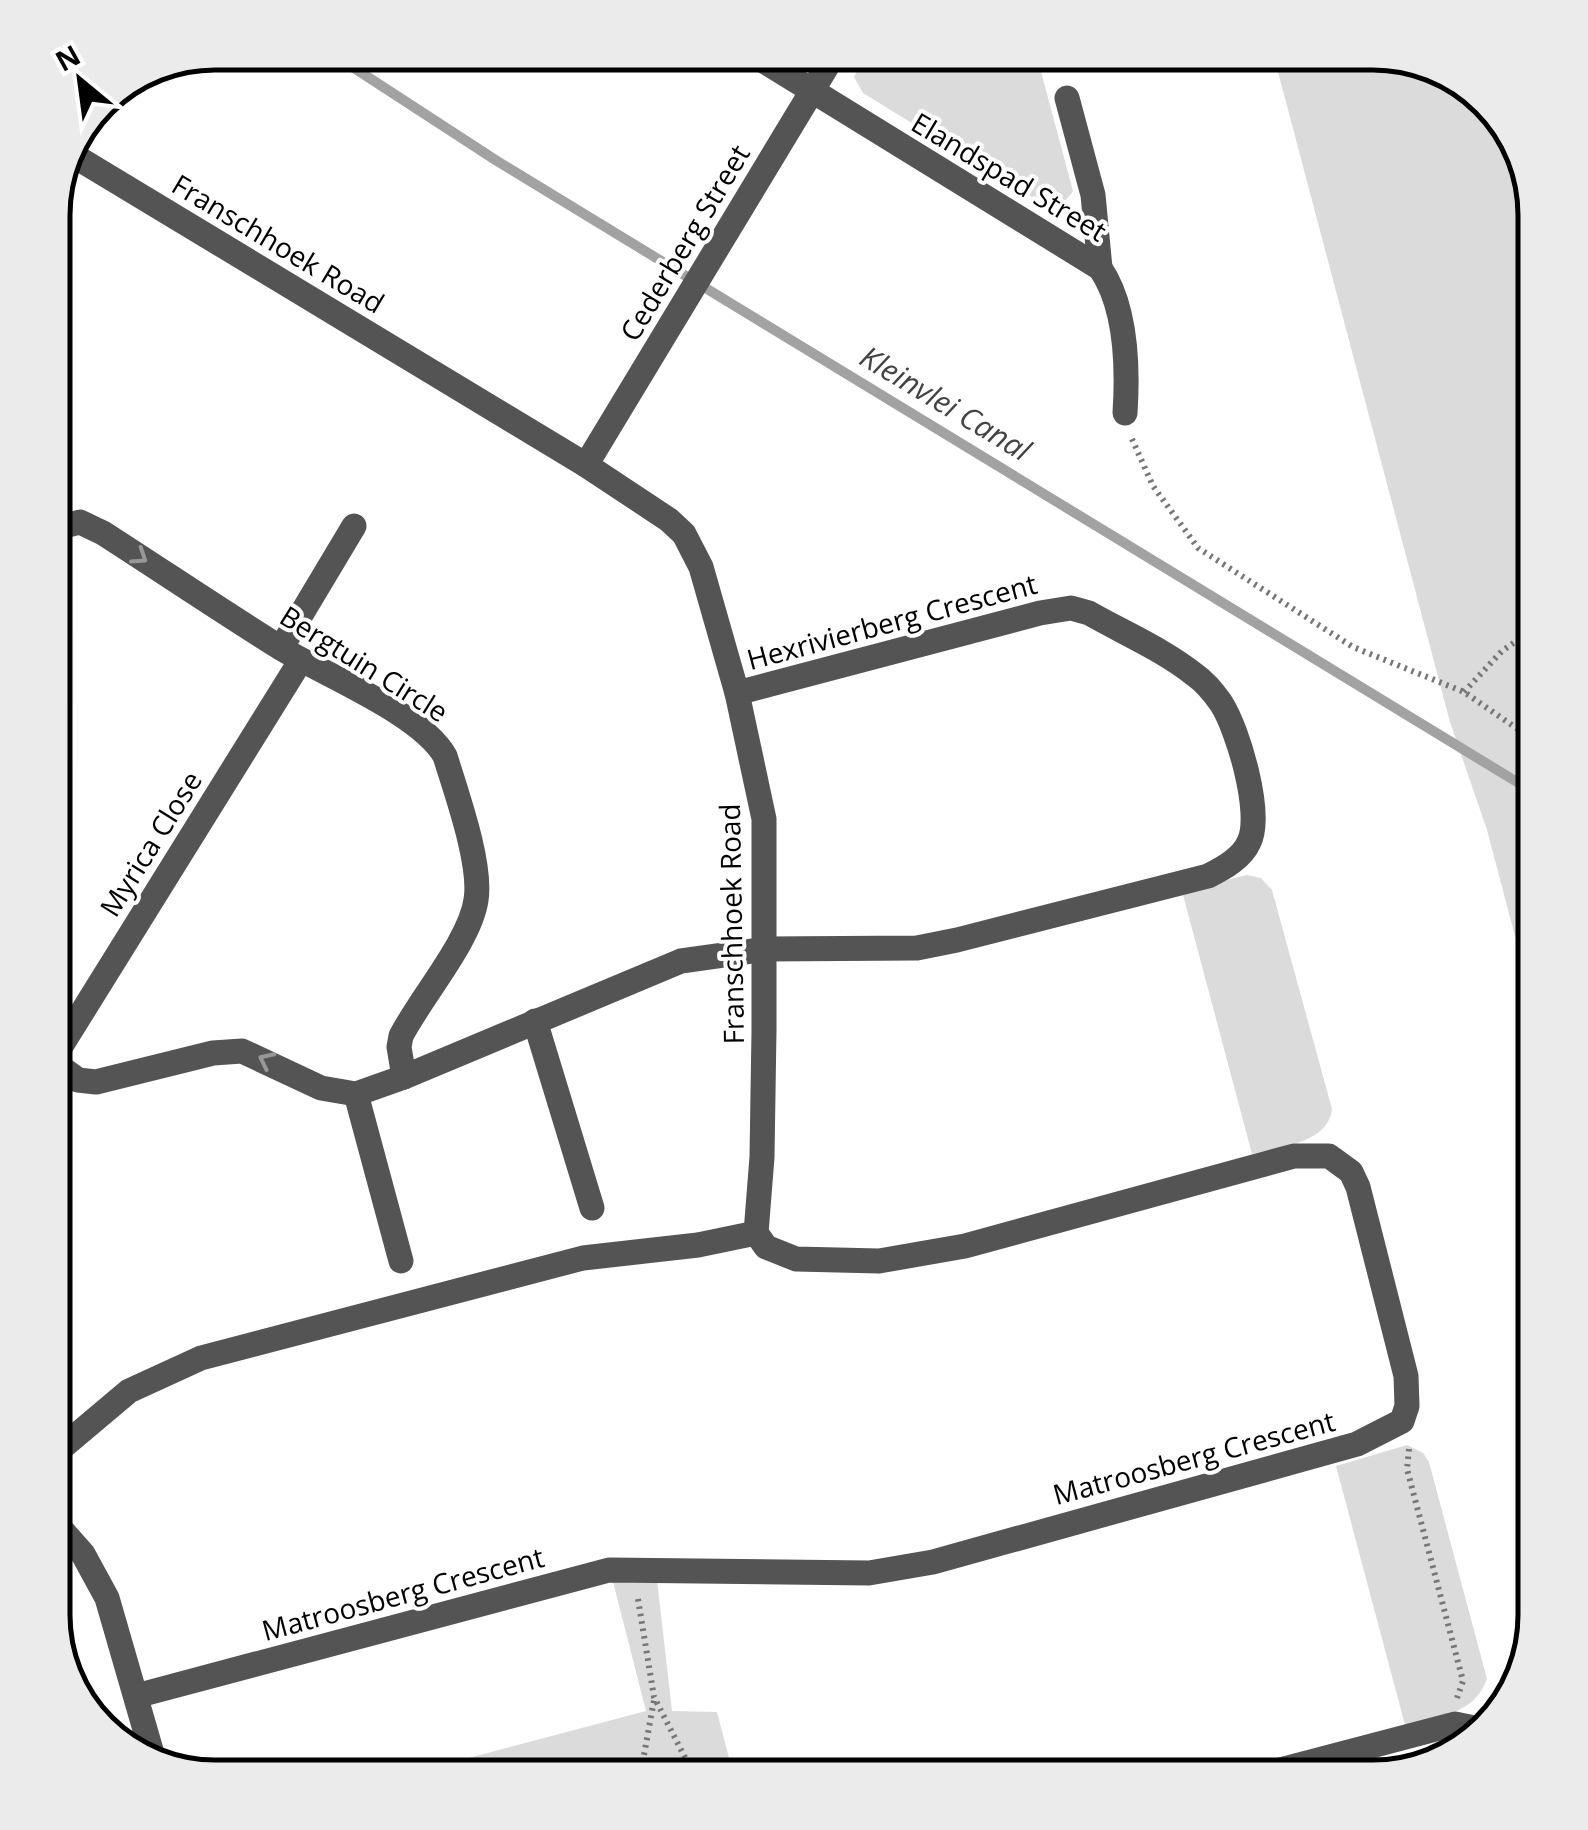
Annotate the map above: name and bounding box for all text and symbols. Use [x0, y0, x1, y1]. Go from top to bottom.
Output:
north arrow [30, 30, 130, 130]
text: N [48, 35, 87, 79]
street label: Elandspad Street [905, 103, 1114, 249]
street label: Cederberg Street [611, 137, 758, 348]
street label: Franschhoek Road [165, 165, 392, 322]
water label: Kleinvlei Canal [853, 336, 1040, 471]
one-way arrow [129, 544, 147, 563]
street label: Hexrivierberg Crescent [742, 564, 1041, 678]
street label: Bergtuin Circle [273, 596, 456, 730]
street label: Myrica Close [90, 764, 210, 923]
street label: Franschhoek Road [710, 803, 752, 1045]
one-way arrow [258, 1053, 276, 1073]
street label: Matroosberg Crescent [1049, 1401, 1339, 1513]
street label: Matroosberg Crescent [258, 1537, 548, 1649]

